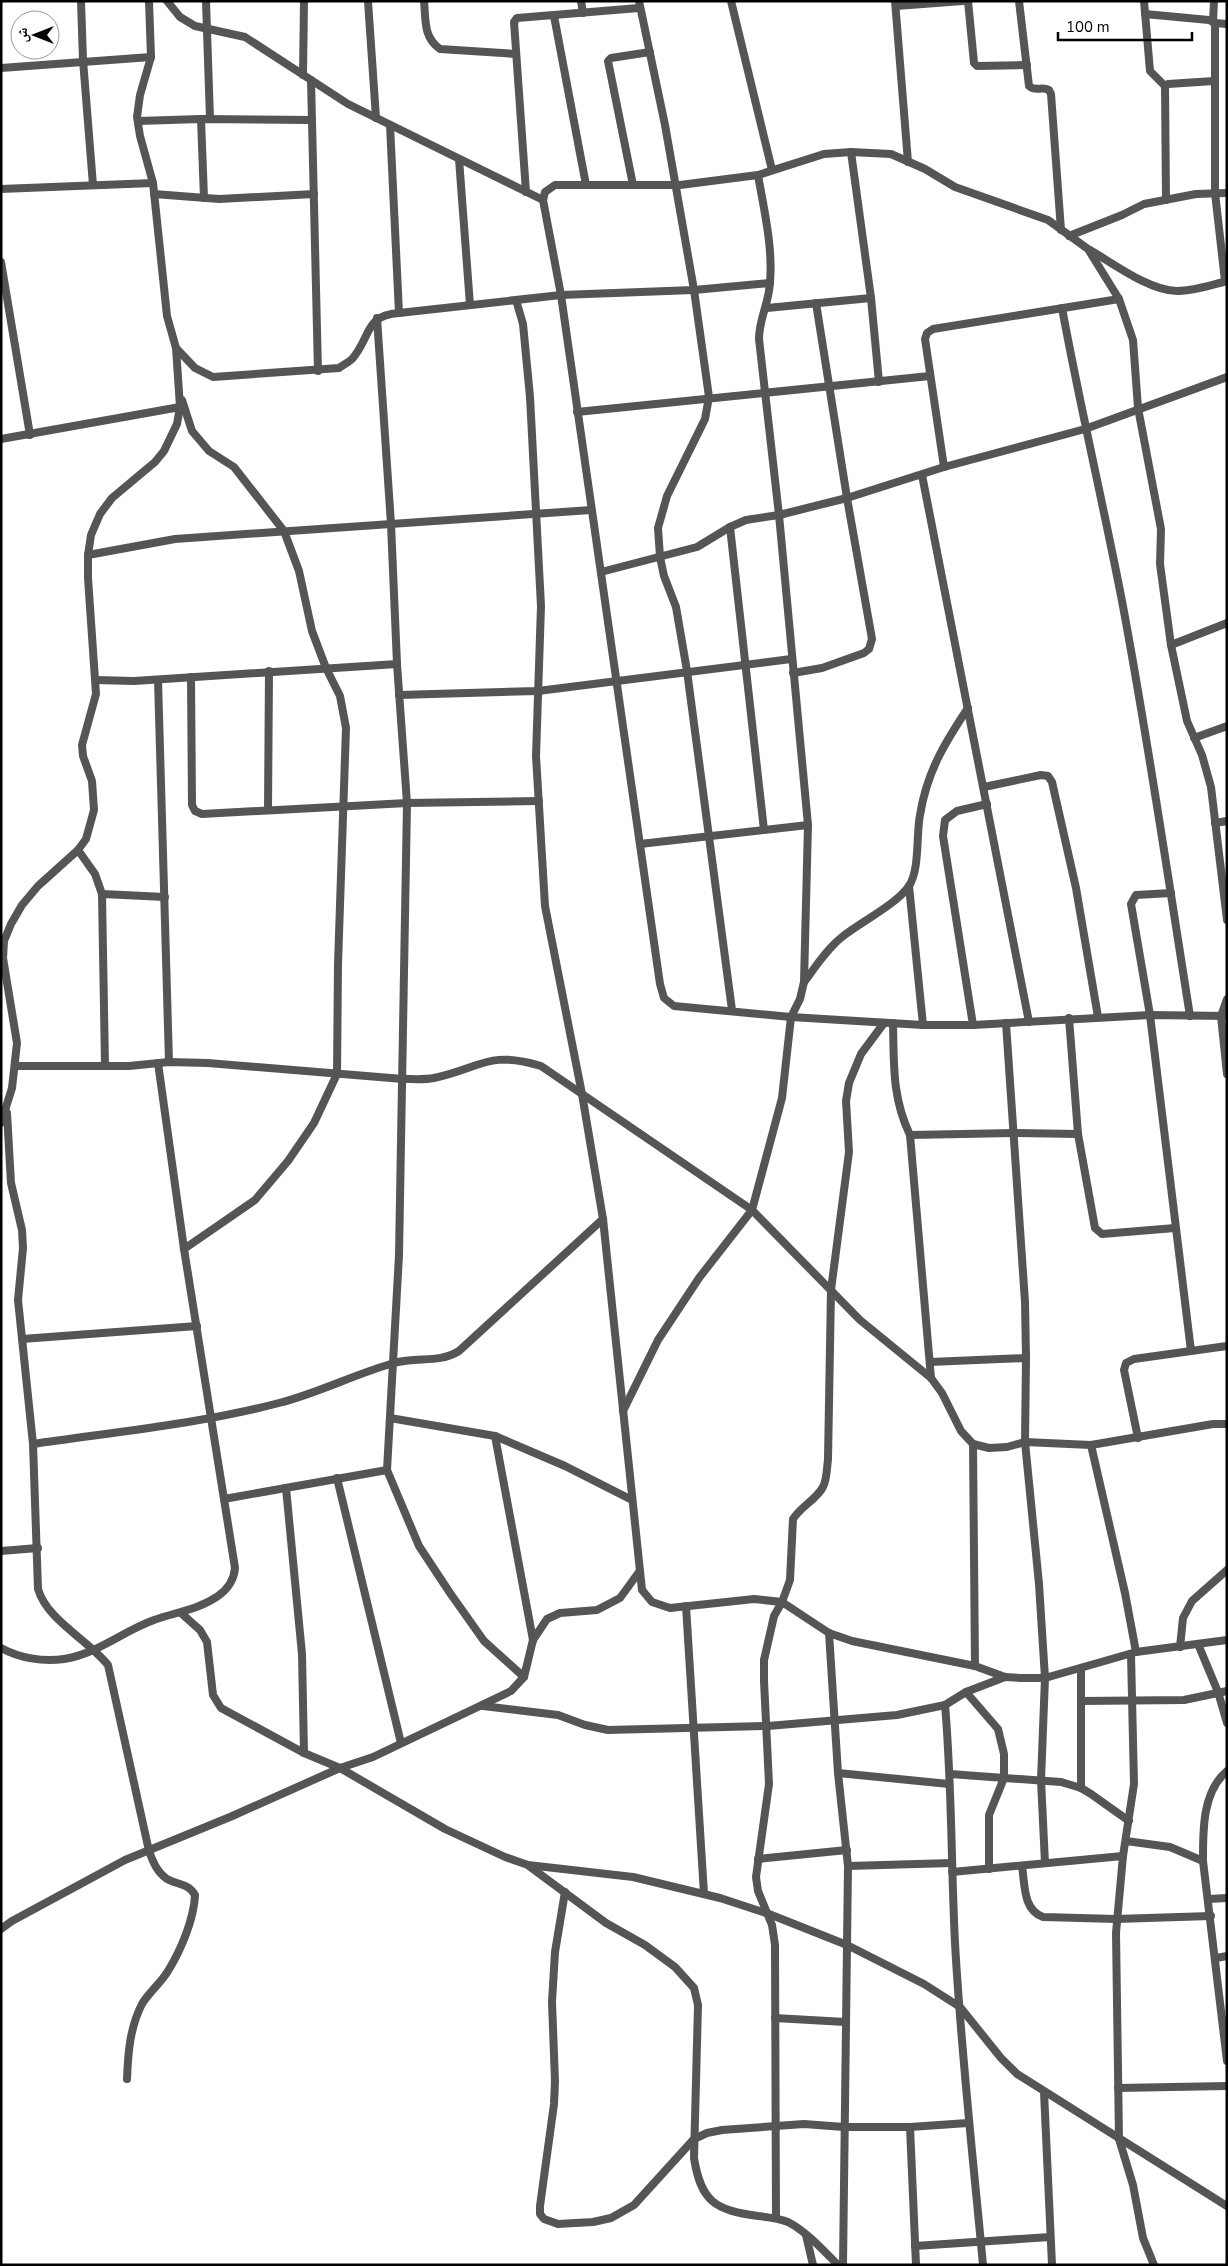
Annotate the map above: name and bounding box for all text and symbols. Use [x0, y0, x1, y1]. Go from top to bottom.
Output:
north arrow [10, 10, 60, 60]
scale bar [1058, 10, 1192, 42]
text: 100 m [1066, 17, 1110, 37]
text: ش [13, 27, 32, 42]

